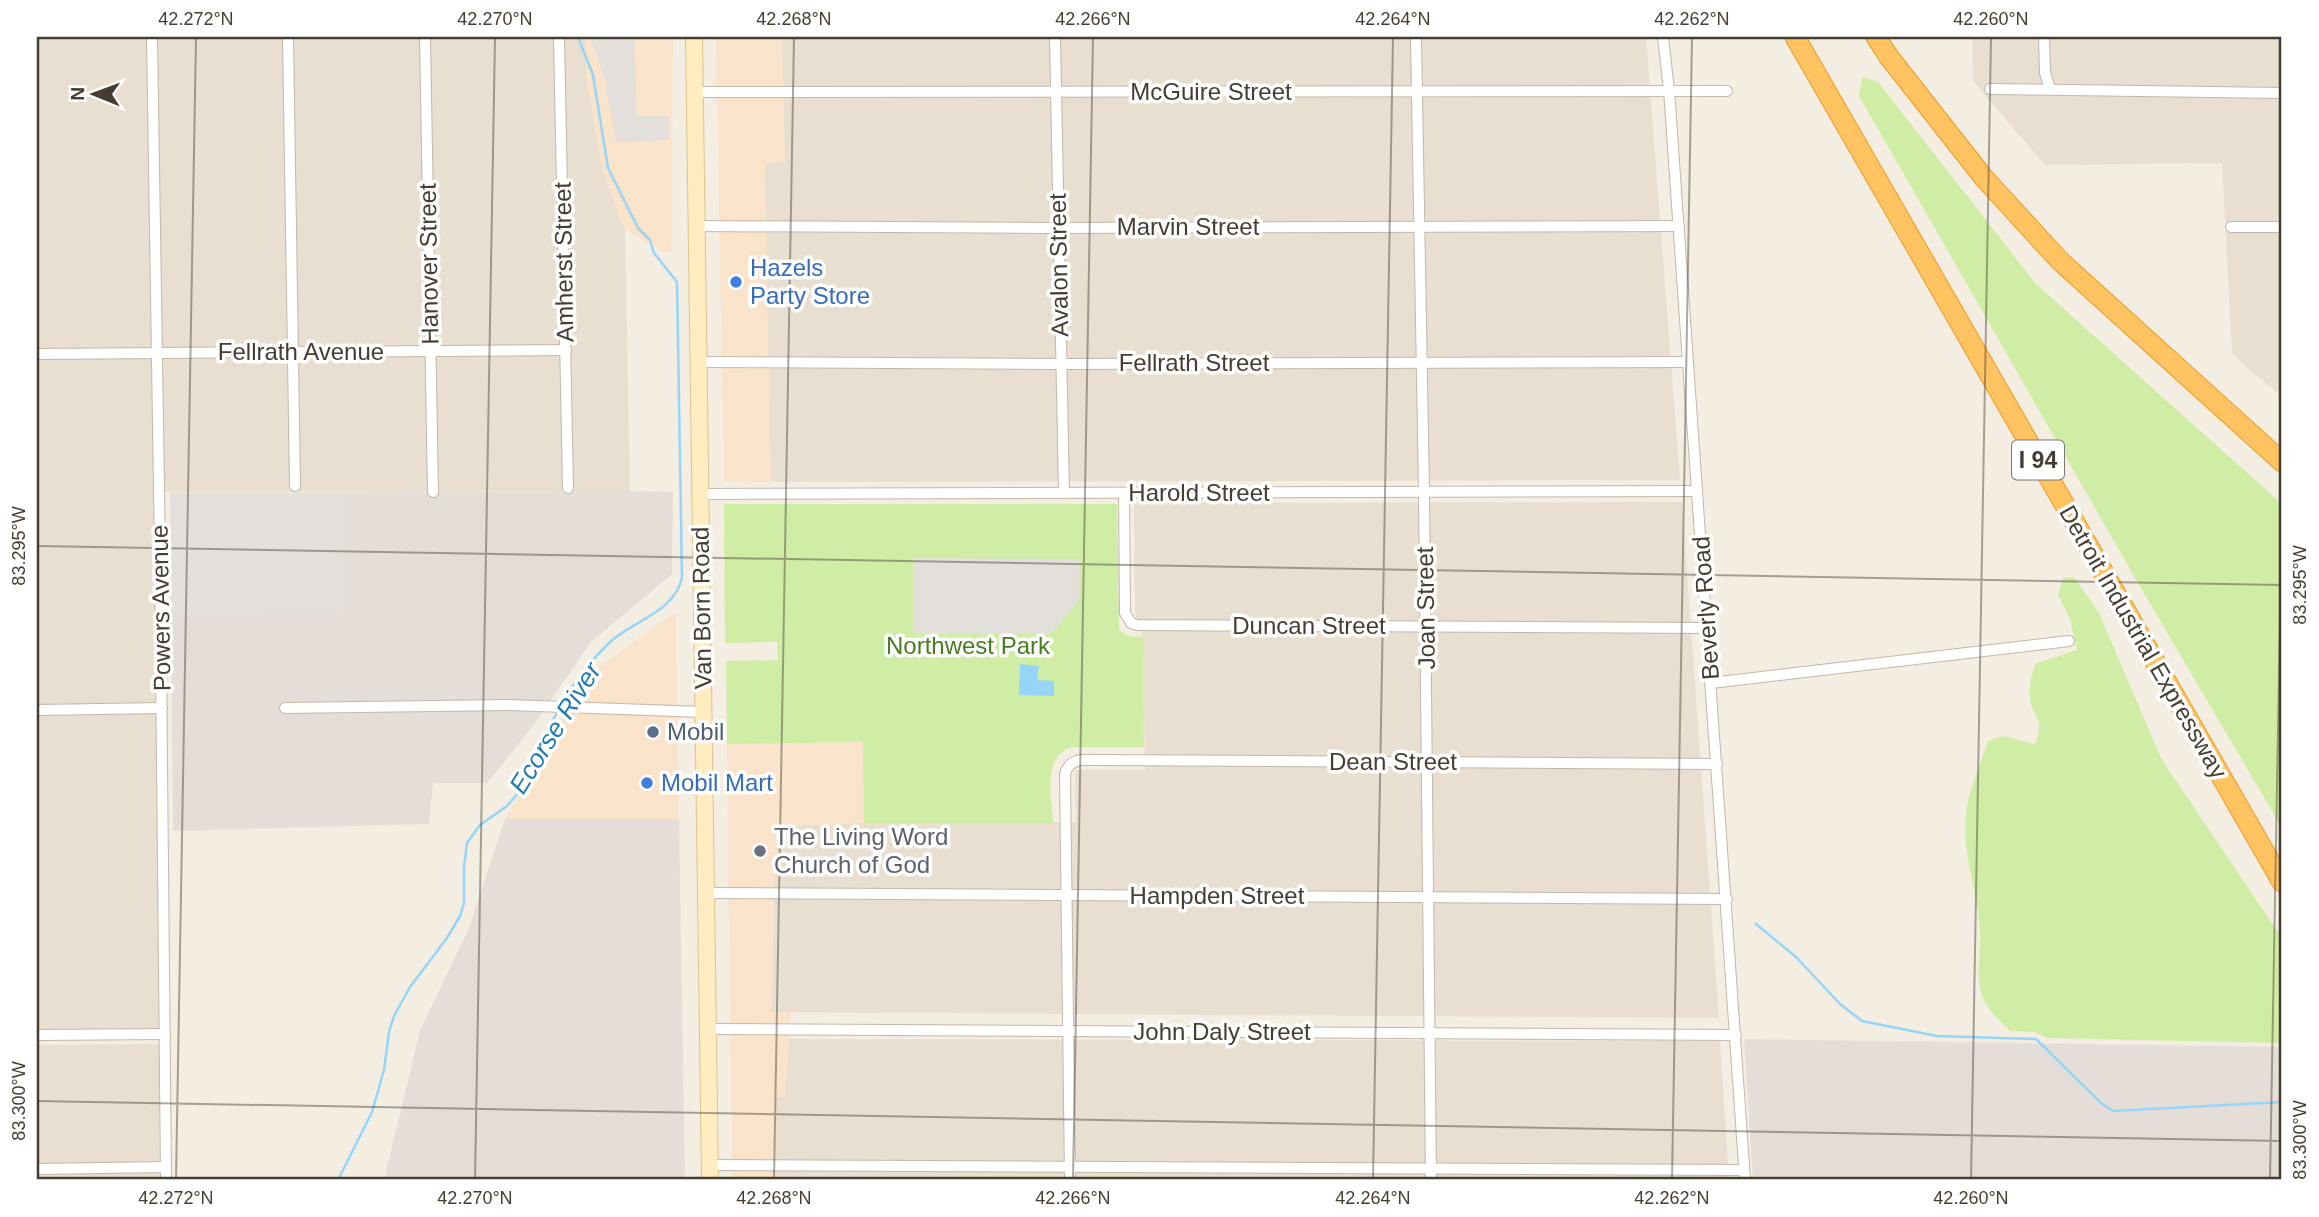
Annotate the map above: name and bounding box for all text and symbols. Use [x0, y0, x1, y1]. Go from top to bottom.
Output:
text: 42.272°N [158, 9, 234, 29]
text: 42.270°N [457, 9, 533, 29]
text: 42.268°N [756, 9, 832, 29]
text: 42.266°N [1055, 9, 1131, 29]
text: 42.264°N [1355, 9, 1431, 29]
text: 42.262°N [1654, 9, 1730, 29]
text: 42.260°N [1953, 9, 2029, 29]
north arrow [60, 60, 130, 130]
street label: McGuire Street [1130, 78, 1292, 105]
text: N [67, 87, 88, 101]
street label: Amherst Street [549, 181, 578, 342]
street label: Hanover Street [414, 183, 443, 345]
street label: Avalon Street [1044, 193, 1073, 337]
street label: Marvin Street [1117, 213, 1260, 240]
place label: Hazels Party Store [750, 254, 870, 309]
marker: Hazels Party Store [728, 274, 744, 290]
street label: Fellrath Avenue [218, 338, 384, 365]
street label: Fellrath Street [1119, 349, 1270, 376]
road number: I 94 [2012, 440, 2064, 480]
street label: Harold Street [1128, 479, 1270, 506]
street label: Detroit Industrial Expressway [2054, 500, 2233, 783]
text: 83.295°W [9, 506, 29, 586]
street label: Powers Avenue [146, 525, 175, 691]
street label: Van Born Road [687, 527, 716, 689]
street label: Beverly Road [1687, 535, 1724, 681]
text: 83.295°W [2290, 545, 2310, 625]
street label: Joan Street [1411, 546, 1440, 670]
street label: Duncan Street [1232, 612, 1386, 639]
park label: Northwest Park [886, 632, 1051, 659]
water label: Ecorse River [503, 656, 608, 799]
place label: Mobil [667, 718, 724, 745]
marker: Mobil [645, 724, 661, 740]
street label: Dean Street [1329, 748, 1457, 775]
place label: Mobil Mart [661, 769, 773, 796]
marker: Mobil Mart [639, 775, 655, 791]
place label: The Living Word Church of God [774, 823, 948, 878]
marker: The Living Word Church of God [752, 843, 768, 859]
street label: Hampden Street [1130, 882, 1305, 909]
street label: John Daly Street [1133, 1018, 1311, 1045]
text: 83.300°W [9, 1061, 29, 1141]
text: 83.300°W [2290, 1100, 2310, 1180]
text: 42.272°N [138, 1188, 214, 1208]
text: 42.270°N [437, 1188, 513, 1208]
text: 42.268°N [736, 1188, 812, 1208]
text: 42.266°N [1035, 1188, 1111, 1208]
text: 42.264°N [1335, 1188, 1411, 1208]
text: 42.262°N [1634, 1188, 1710, 1208]
text: 42.260°N [1933, 1188, 2009, 1208]

